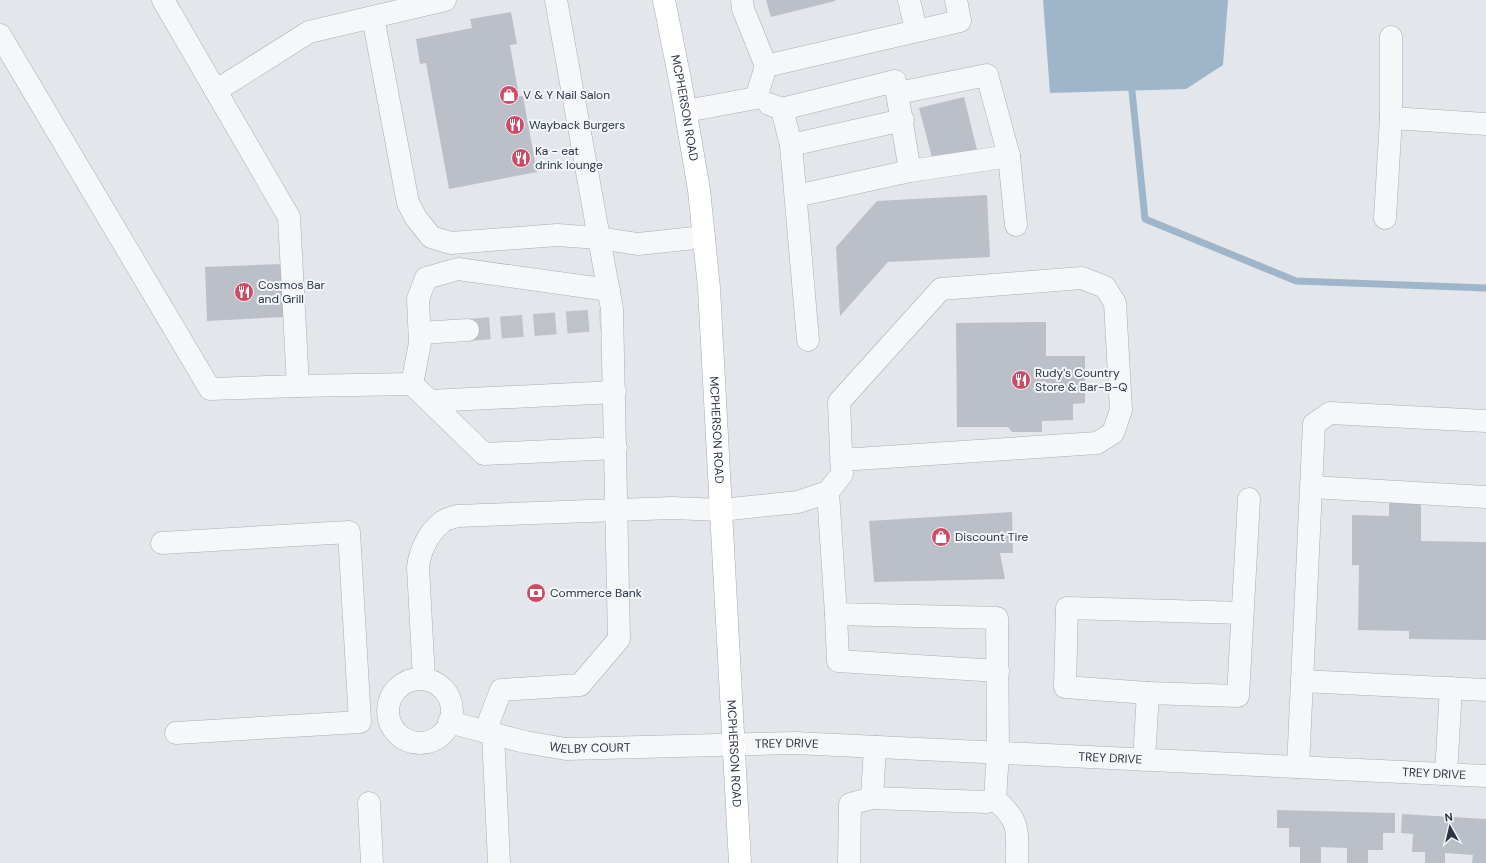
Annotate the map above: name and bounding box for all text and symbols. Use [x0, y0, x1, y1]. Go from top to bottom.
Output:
street label: MCPHERSON ROAD [667, 54, 702, 162]
shop icon: V & Y Nail Salon [498, 84, 520, 106]
place label: V & Y Nail Salon [523, 87, 610, 103]
restaurant icon: Wayback Burgers [504, 114, 526, 136]
place label: Wayback Burgers [529, 117, 625, 133]
place label: Ka - eat drink lounge [535, 143, 603, 173]
restaurant icon: Ka - eat drink lounge [510, 147, 532, 169]
place label: Cosmos Bar and Grill [258, 277, 326, 307]
restaurant icon: Cosmos Bar and Grill [233, 281, 255, 303]
place label: Rudy's Country Store & Bar-B-Q [1035, 365, 1128, 395]
restaurant icon: Rudy's Country Store & Bar-B-Q [1010, 369, 1032, 391]
street label: MCPHERSON ROAD [706, 376, 728, 484]
shop icon: Discount Tire [930, 526, 952, 548]
place label: Discount Tire [955, 529, 1029, 545]
bank icon: Commerce Bank [525, 582, 547, 604]
place label: Commerce Bank [550, 585, 642, 601]
street label: MCPHERSON ROAD [723, 699, 745, 808]
street label: TREY DRIVE [755, 735, 819, 752]
street label: WELBY COURT [548, 738, 631, 757]
street label: TREY DRIVE [1078, 749, 1143, 768]
street label: TREY DRIVE [1402, 764, 1467, 783]
north arrow [1430, 807, 1470, 847]
text: N [1444, 810, 1454, 825]

